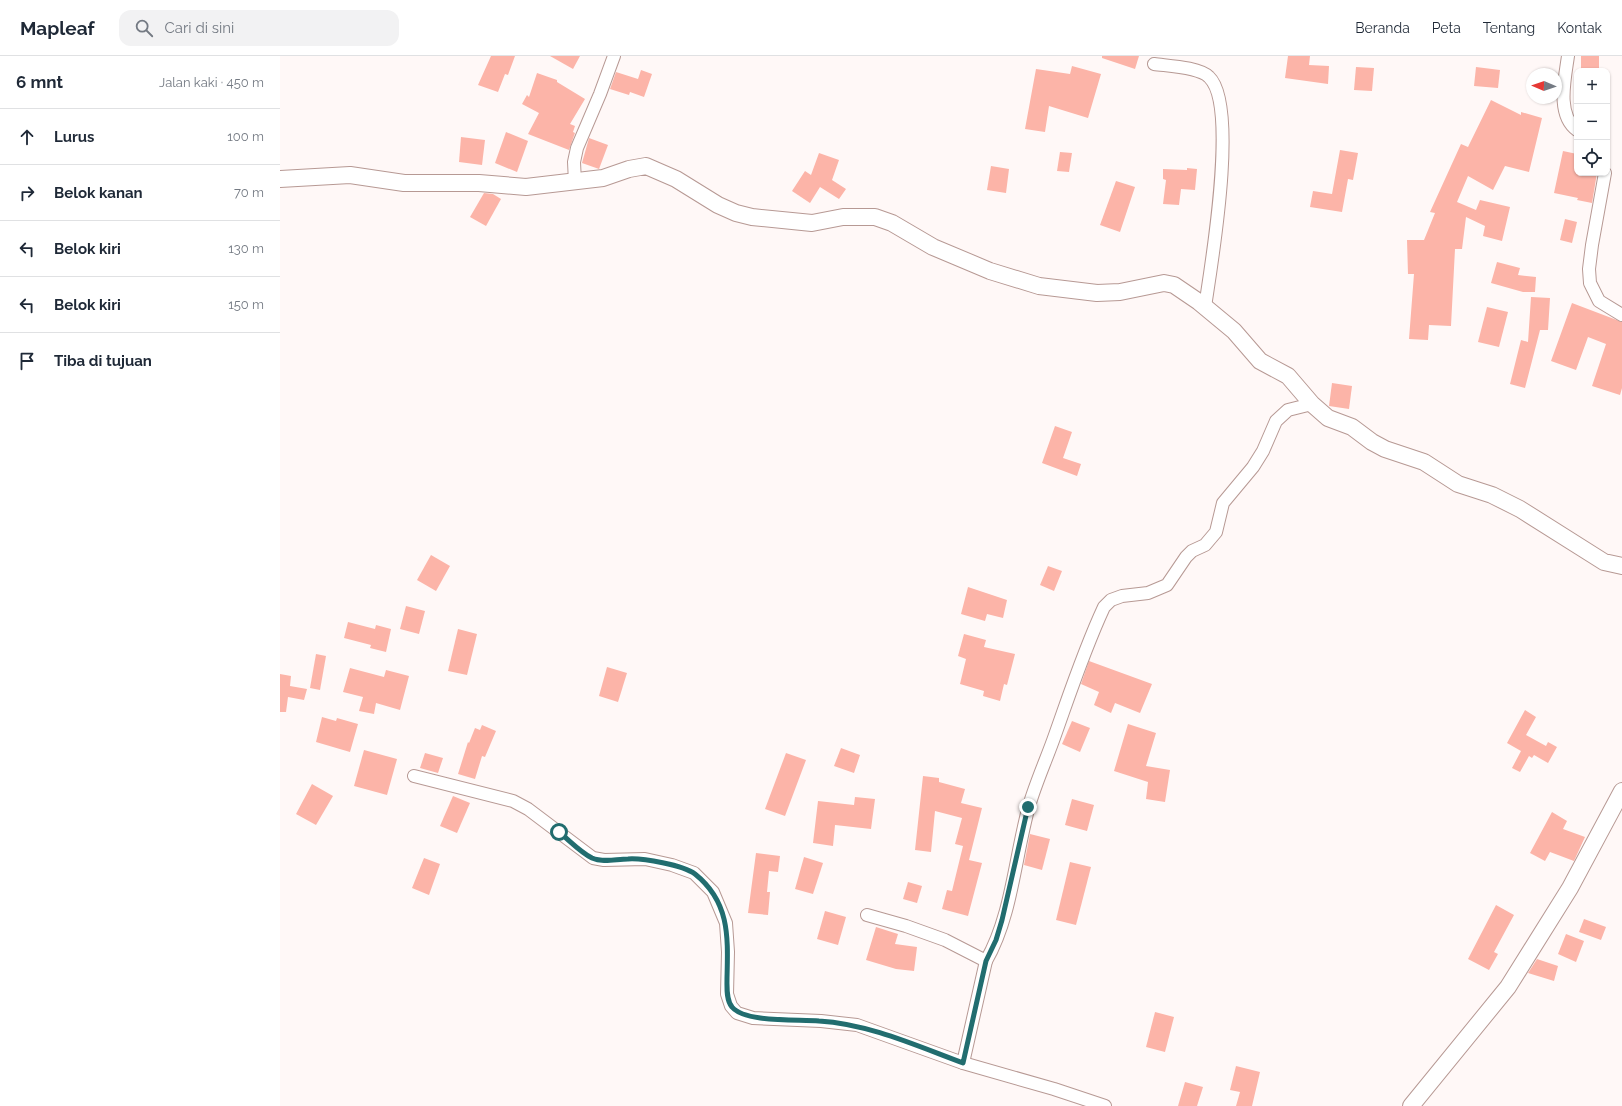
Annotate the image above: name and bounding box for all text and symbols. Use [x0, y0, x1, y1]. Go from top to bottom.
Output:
search box [119, 10, 399, 46]
text: Mapleaf [20, 17, 95, 39]
icon: search [133, 17, 155, 39]
text: Cari di sini [165, 19, 234, 37]
text: Beranda [1355, 20, 1410, 36]
text: Peta [1432, 20, 1461, 36]
text: Tentang [1483, 20, 1535, 36]
text: Kontak [1557, 20, 1602, 36]
north arrow [1526, 68, 1562, 104]
map controls [1574, 68, 1610, 176]
button: + [1574, 68, 1610, 104]
text: 6 mnt [16, 72, 63, 92]
text: Jalan kaki · 450 m [159, 75, 264, 90]
button: − [1574, 104, 1610, 140]
icon: ahead [16, 126, 38, 148]
text: Lurus [54, 128, 95, 146]
text: 100 m [227, 129, 264, 144]
button: locate [1574, 140, 1610, 176]
icon: right [16, 182, 38, 204]
text: Belok kanan [54, 184, 143, 202]
text: 70 m [234, 185, 264, 200]
icon: left [16, 238, 38, 260]
text: Belok kiri [54, 240, 121, 258]
text: 130 m [228, 241, 264, 256]
icon: left [16, 294, 38, 316]
text: Belok kiri [54, 296, 121, 314]
text: 150 m [228, 297, 264, 312]
icon: arrive [16, 350, 38, 372]
text: Tiba di tujuan [54, 352, 152, 370]
route end [1019, 798, 1037, 816]
route start [550, 823, 568, 841]

